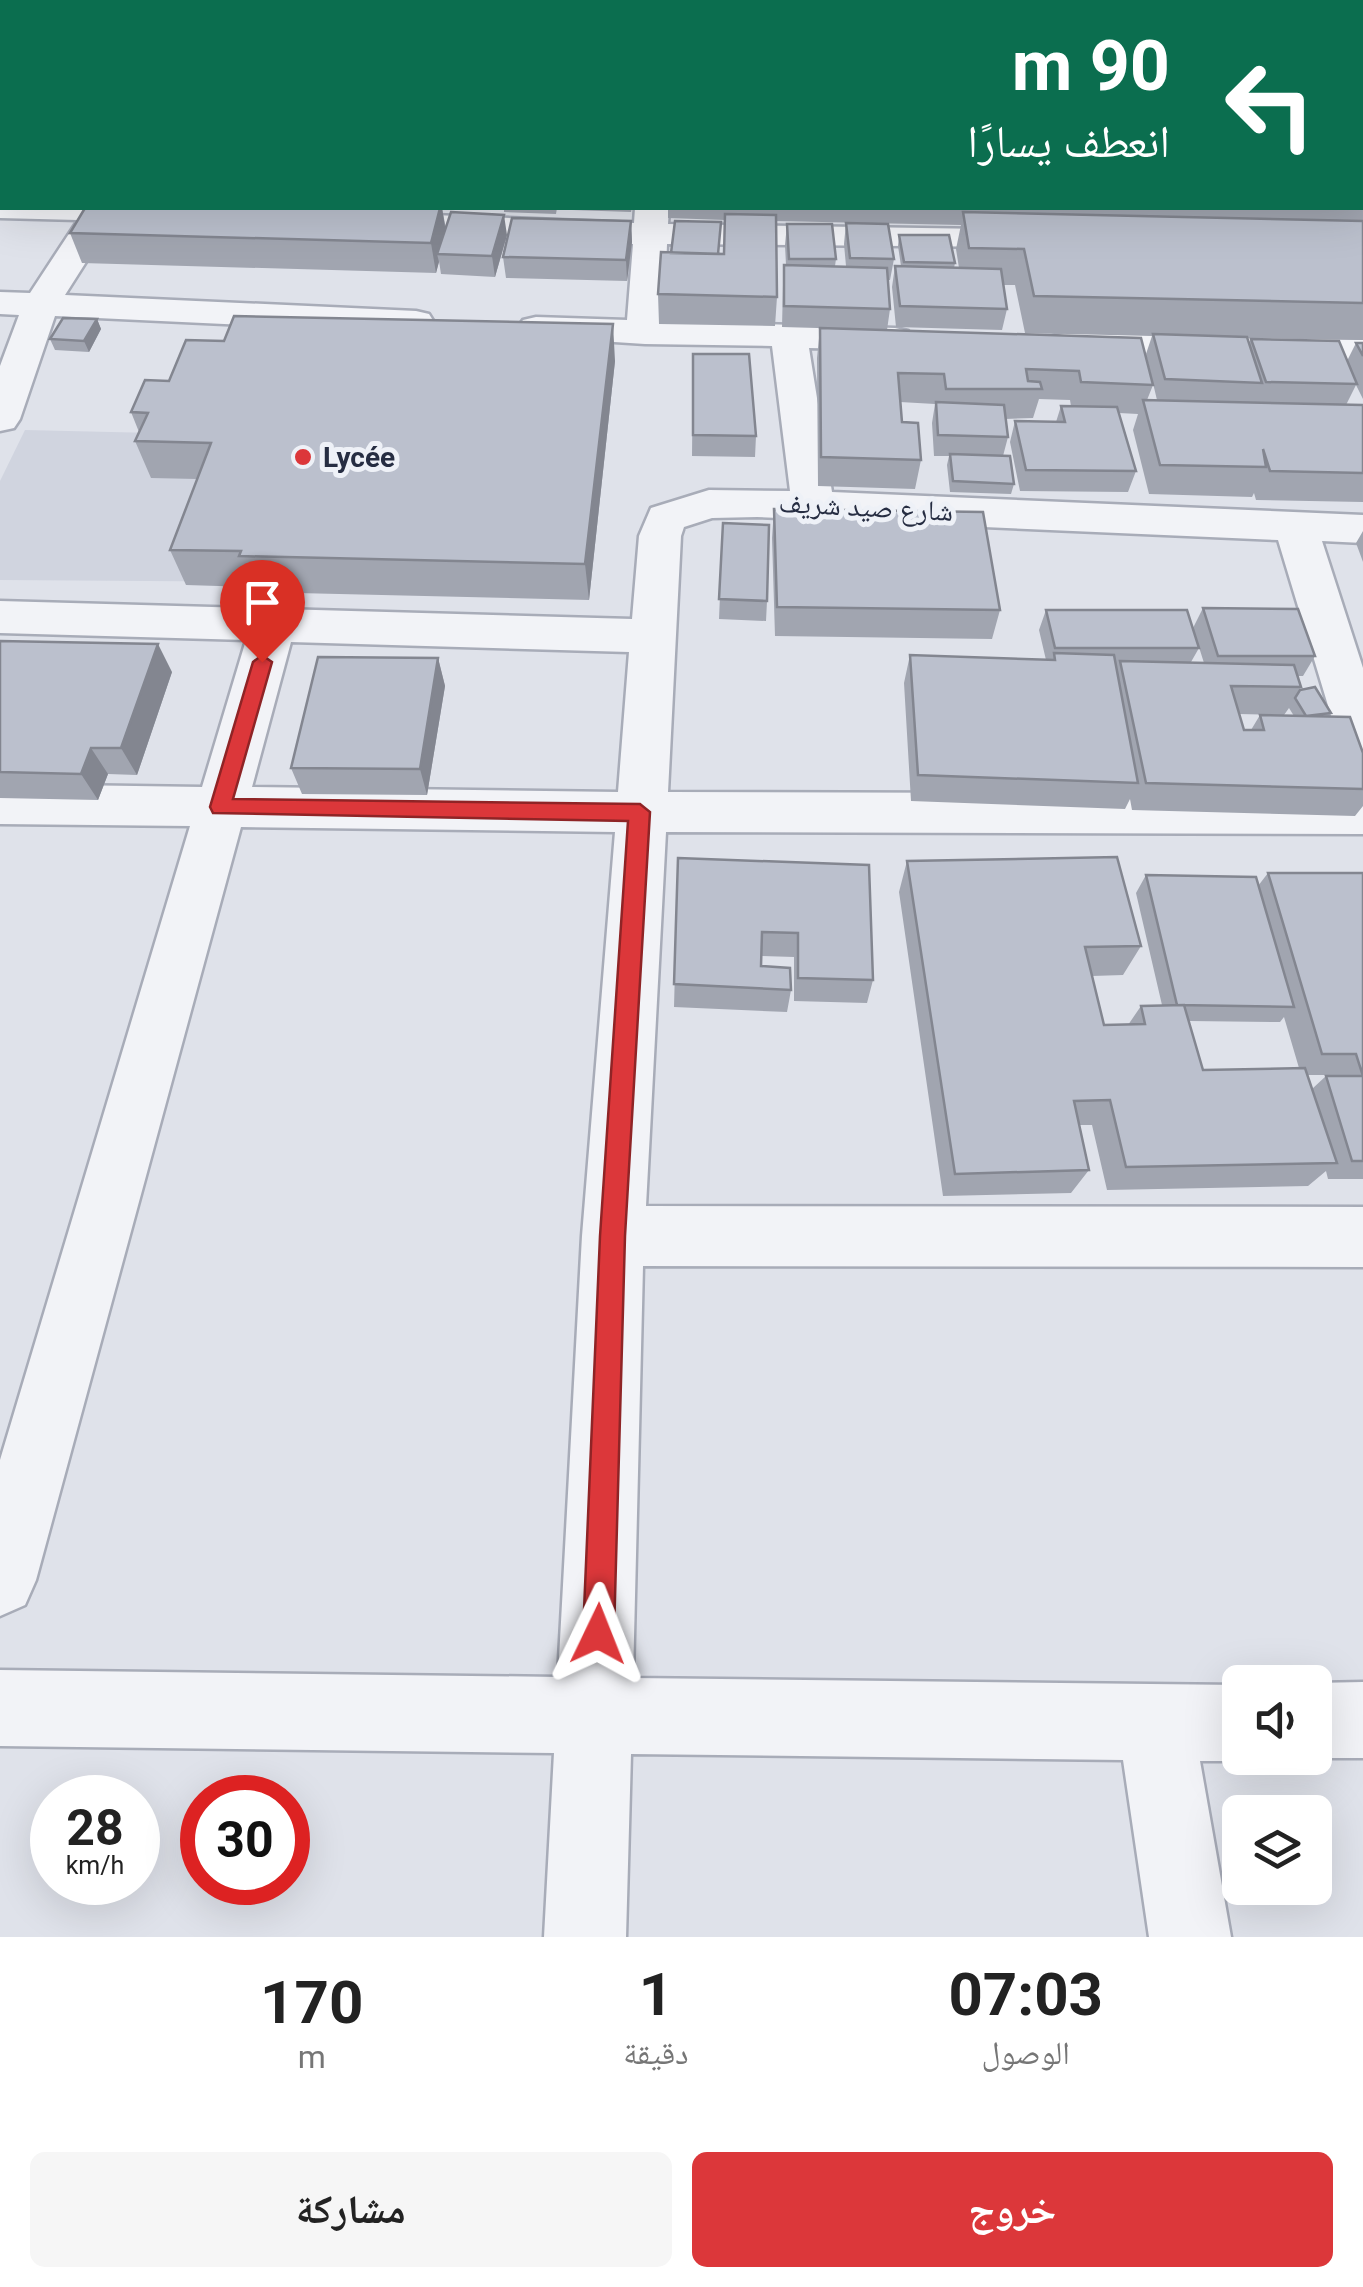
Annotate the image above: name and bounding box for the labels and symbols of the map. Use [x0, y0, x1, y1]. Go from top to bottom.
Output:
place label: Lycée [323, 441, 395, 474]
marker: Lycée [292, 446, 314, 468]
street label: شارع صيد شريف [778, 486, 954, 529]
pin [220, 560, 305, 663]
position arrow [546, 1582, 650, 1686]
speed limit sign: 30 [180, 1775, 310, 1905]

